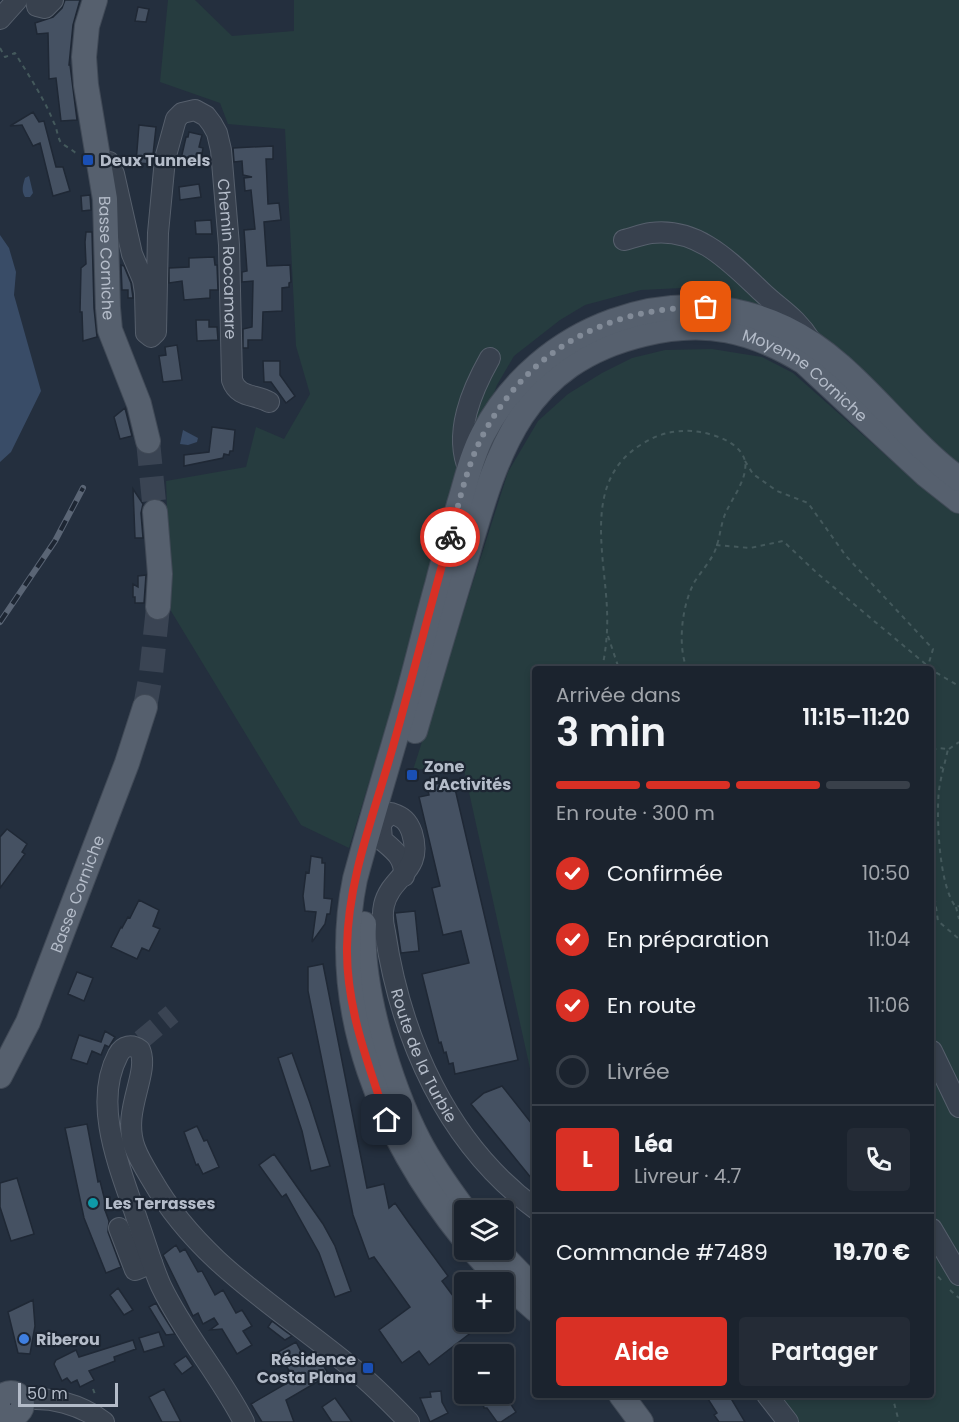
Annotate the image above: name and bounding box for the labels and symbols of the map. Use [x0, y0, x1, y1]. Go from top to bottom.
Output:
place label: Deux Tunnels [100, 149, 210, 172]
marker: Deux Tunnels [81, 153, 95, 167]
street label: Chemin Roccamare [211, 178, 242, 340]
street label: Basse Corniche [93, 196, 120, 321]
pin [680, 281, 731, 332]
street label: Moyenne Corniche [739, 323, 873, 427]
courier [420, 507, 480, 567]
place label: Zone d'Activités [424, 755, 511, 796]
marker: Zone d'Activités [405, 768, 419, 782]
street label: Basse Corniche [45, 832, 110, 956]
street label: Route de la Turbie [385, 986, 463, 1127]
pin [361, 1094, 412, 1145]
place label: Les Terrasses [105, 1192, 215, 1215]
marker: Les Terrasses [86, 1196, 100, 1210]
place label: Riberou [36, 1328, 100, 1351]
marker: Riberou [17, 1332, 31, 1346]
place label: Résidence Costa Plana [257, 1348, 356, 1389]
marker: Résidence Costa Plana [361, 1361, 375, 1375]
scale bar [18, 1380, 118, 1408]

